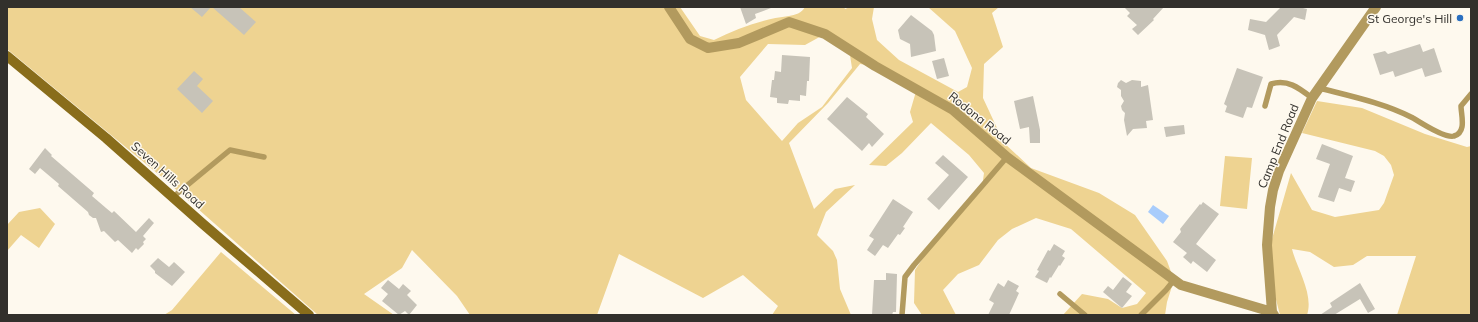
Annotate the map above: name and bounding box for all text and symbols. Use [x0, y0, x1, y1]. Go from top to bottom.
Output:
place label: St George's Hill [1368, 11, 1452, 26]
marker: St George's Hill [1455, 13, 1465, 23]
street label: Rodona Road [946, 88, 1014, 148]
street label: Camp End Road [1254, 102, 1302, 190]
street label: Seven Hills Road [128, 138, 208, 212]

